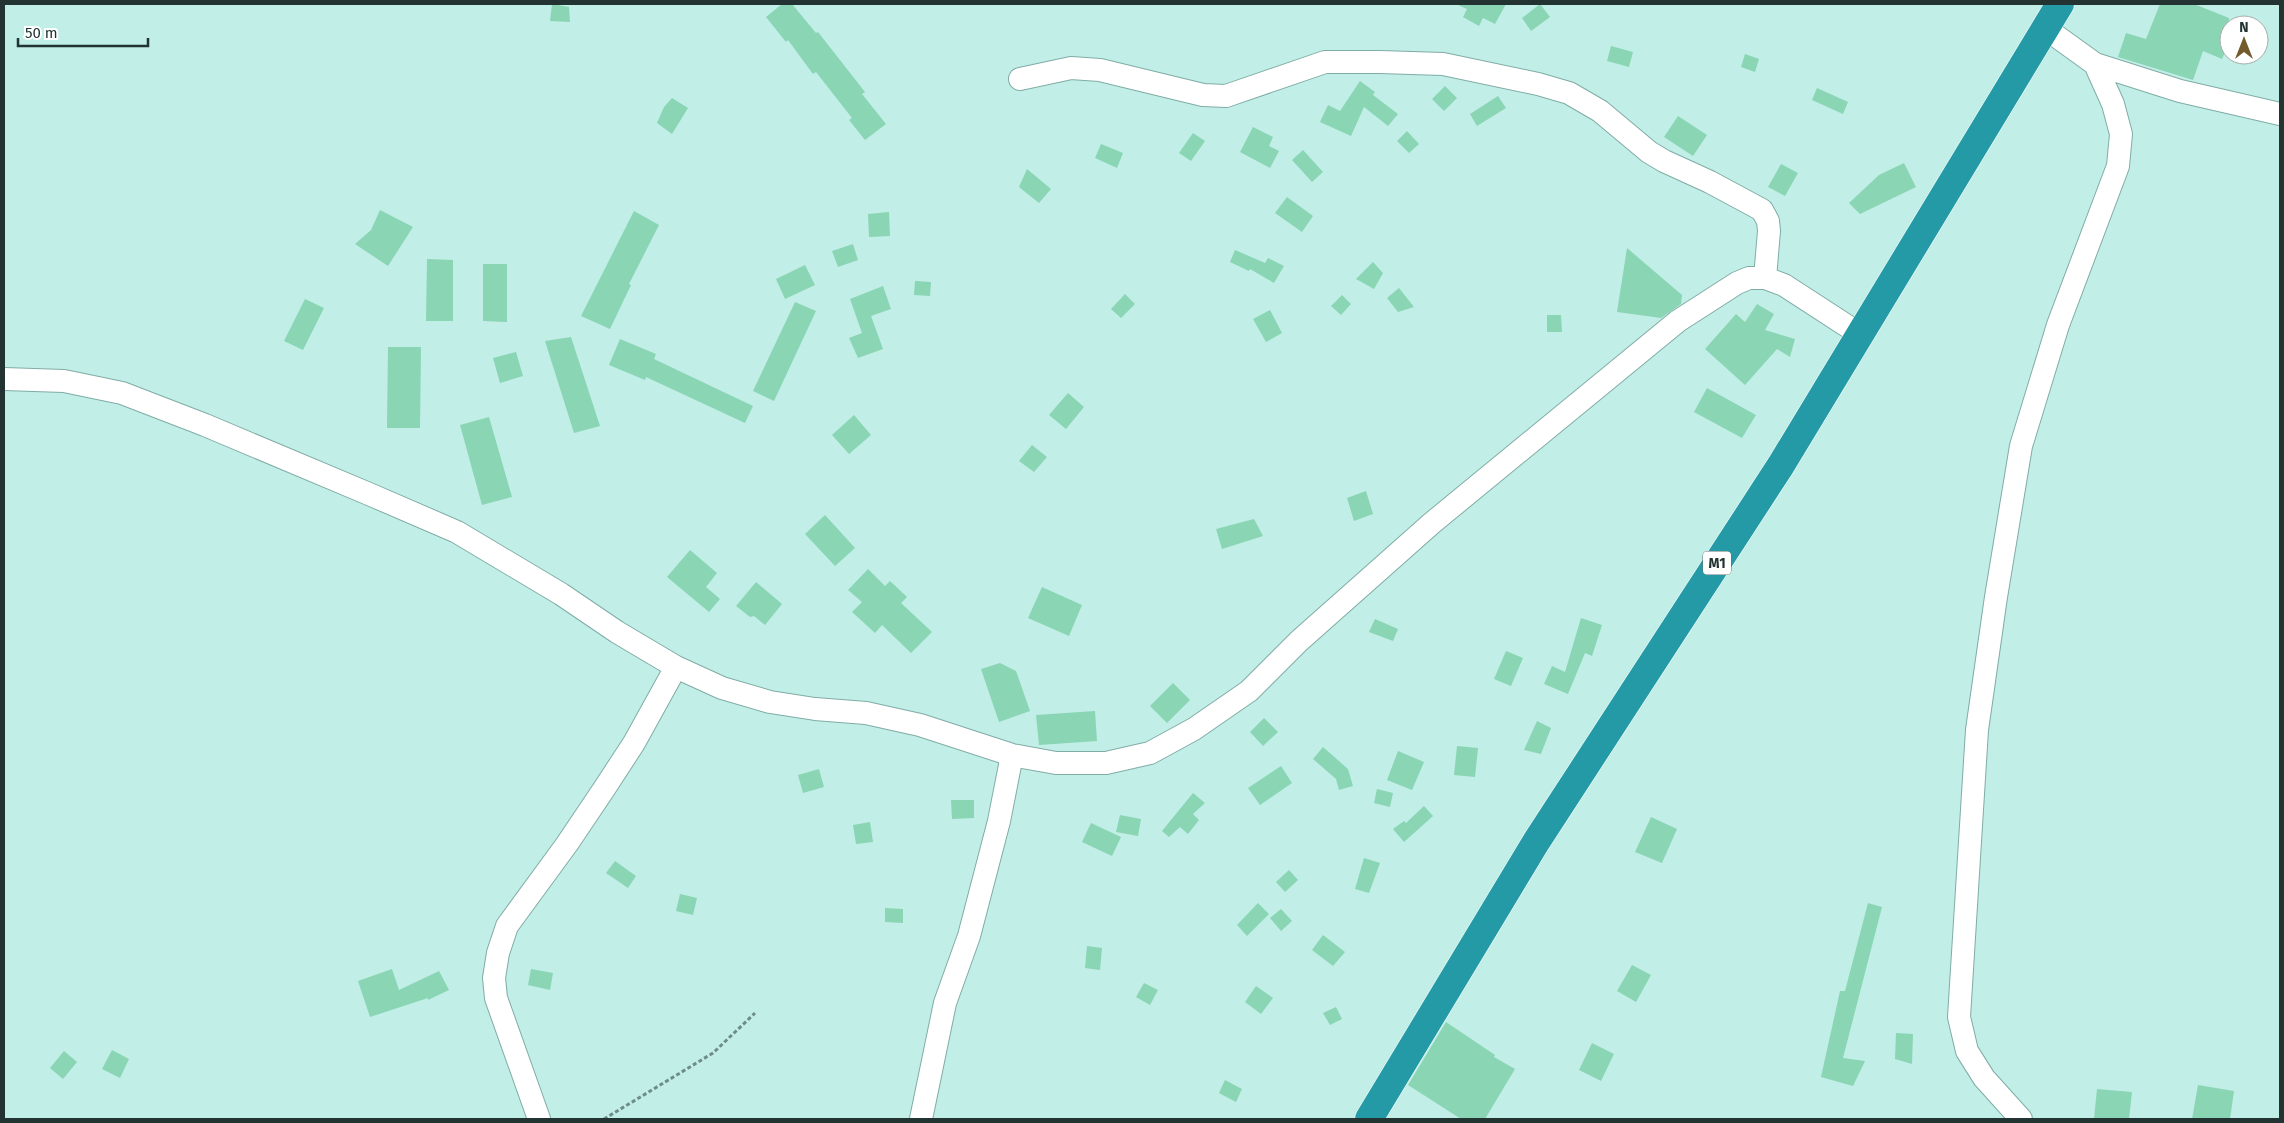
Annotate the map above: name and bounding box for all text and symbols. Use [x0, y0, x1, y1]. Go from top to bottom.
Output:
scale bar [18, 15, 148, 47]
north arrow [2219, 15, 2269, 65]
text: N [2239, 19, 2249, 36]
text: 50 m [25, 24, 58, 42]
road number: M1 [1703, 552, 1731, 574]

